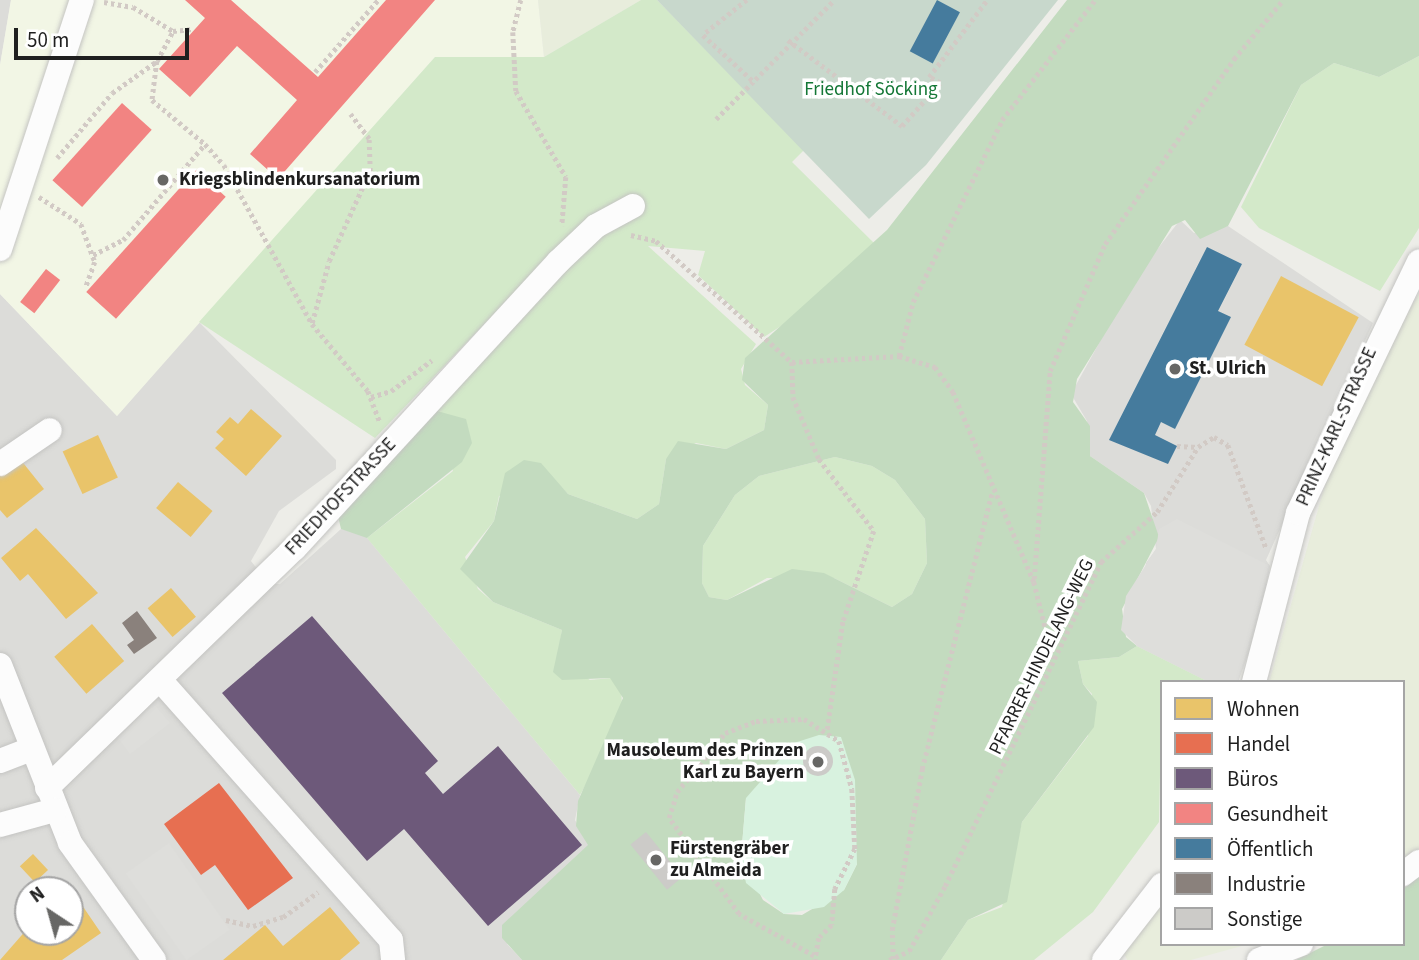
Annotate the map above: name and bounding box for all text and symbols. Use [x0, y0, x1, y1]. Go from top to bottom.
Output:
scale bar [18, 14, 192, 58]
text: 50 m [27, 25, 69, 55]
park label: Friedhof Söcking [804, 79, 938, 101]
place label: Kriegsblindenkursanatorium [179, 169, 420, 191]
marker: Kriegsblindenkursanatorium [153, 170, 173, 190]
street label: PRINZ-KARL-STRASSE [1292, 344, 1382, 510]
place label: St. Ulrich [1189, 358, 1266, 380]
marker: St. Ulrich [1167, 361, 1183, 377]
street label: FRIEDHOFSTRASSE [281, 434, 401, 560]
street label: PFARRER-HINDELANG-WEG [985, 555, 1099, 759]
legend [1160, 680, 1405, 946]
text: Wohnen [1227, 694, 1300, 724]
text: Handel [1227, 729, 1290, 759]
place label: Mausoleum des Prinzen Karl zu Bayern [606, 740, 804, 784]
marker: Mausoleum des Prinzen Karl zu Bayern [810, 754, 826, 770]
text: Büros [1227, 764, 1278, 794]
text: Gesundheit [1227, 799, 1328, 829]
text: Öffentlich [1227, 834, 1313, 864]
place label: Fürstengräber zu Almeida [670, 838, 789, 882]
marker: Fürstengräber zu Almeida [648, 852, 664, 868]
text: Industrie [1227, 869, 1305, 899]
north arrow [14, 876, 84, 946]
text: N [24, 881, 51, 910]
text: Sonstige [1227, 904, 1302, 934]

